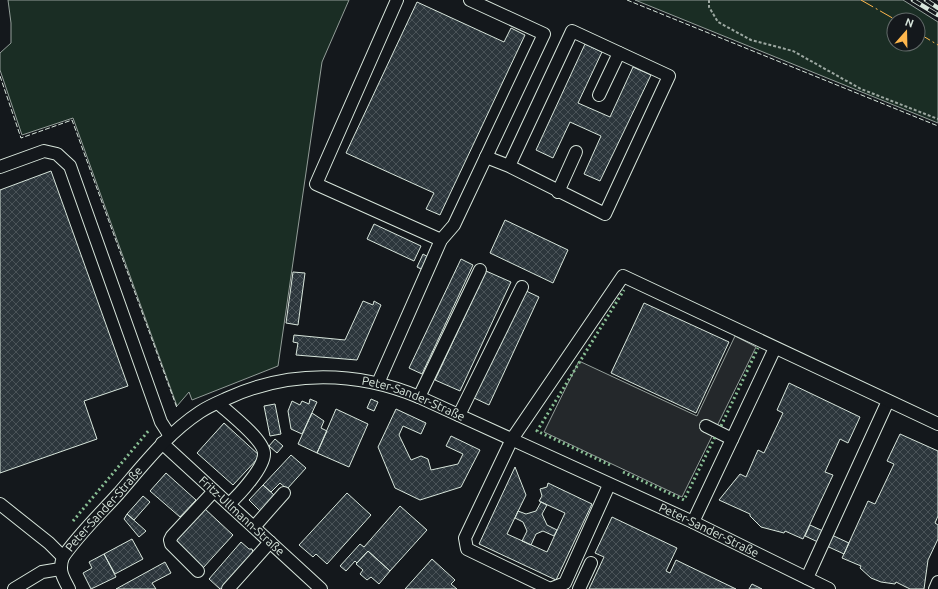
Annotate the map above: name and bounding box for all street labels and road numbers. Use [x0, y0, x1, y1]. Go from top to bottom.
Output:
street label: Peter-Sander-Straße [361, 374, 467, 423]
street label: Peter-Sander-Straße [62, 464, 145, 554]
street label: Fritz-Ullmann-Straße [197, 473, 287, 558]
street label: Peter-Sander-Straße [657, 500, 761, 559]

